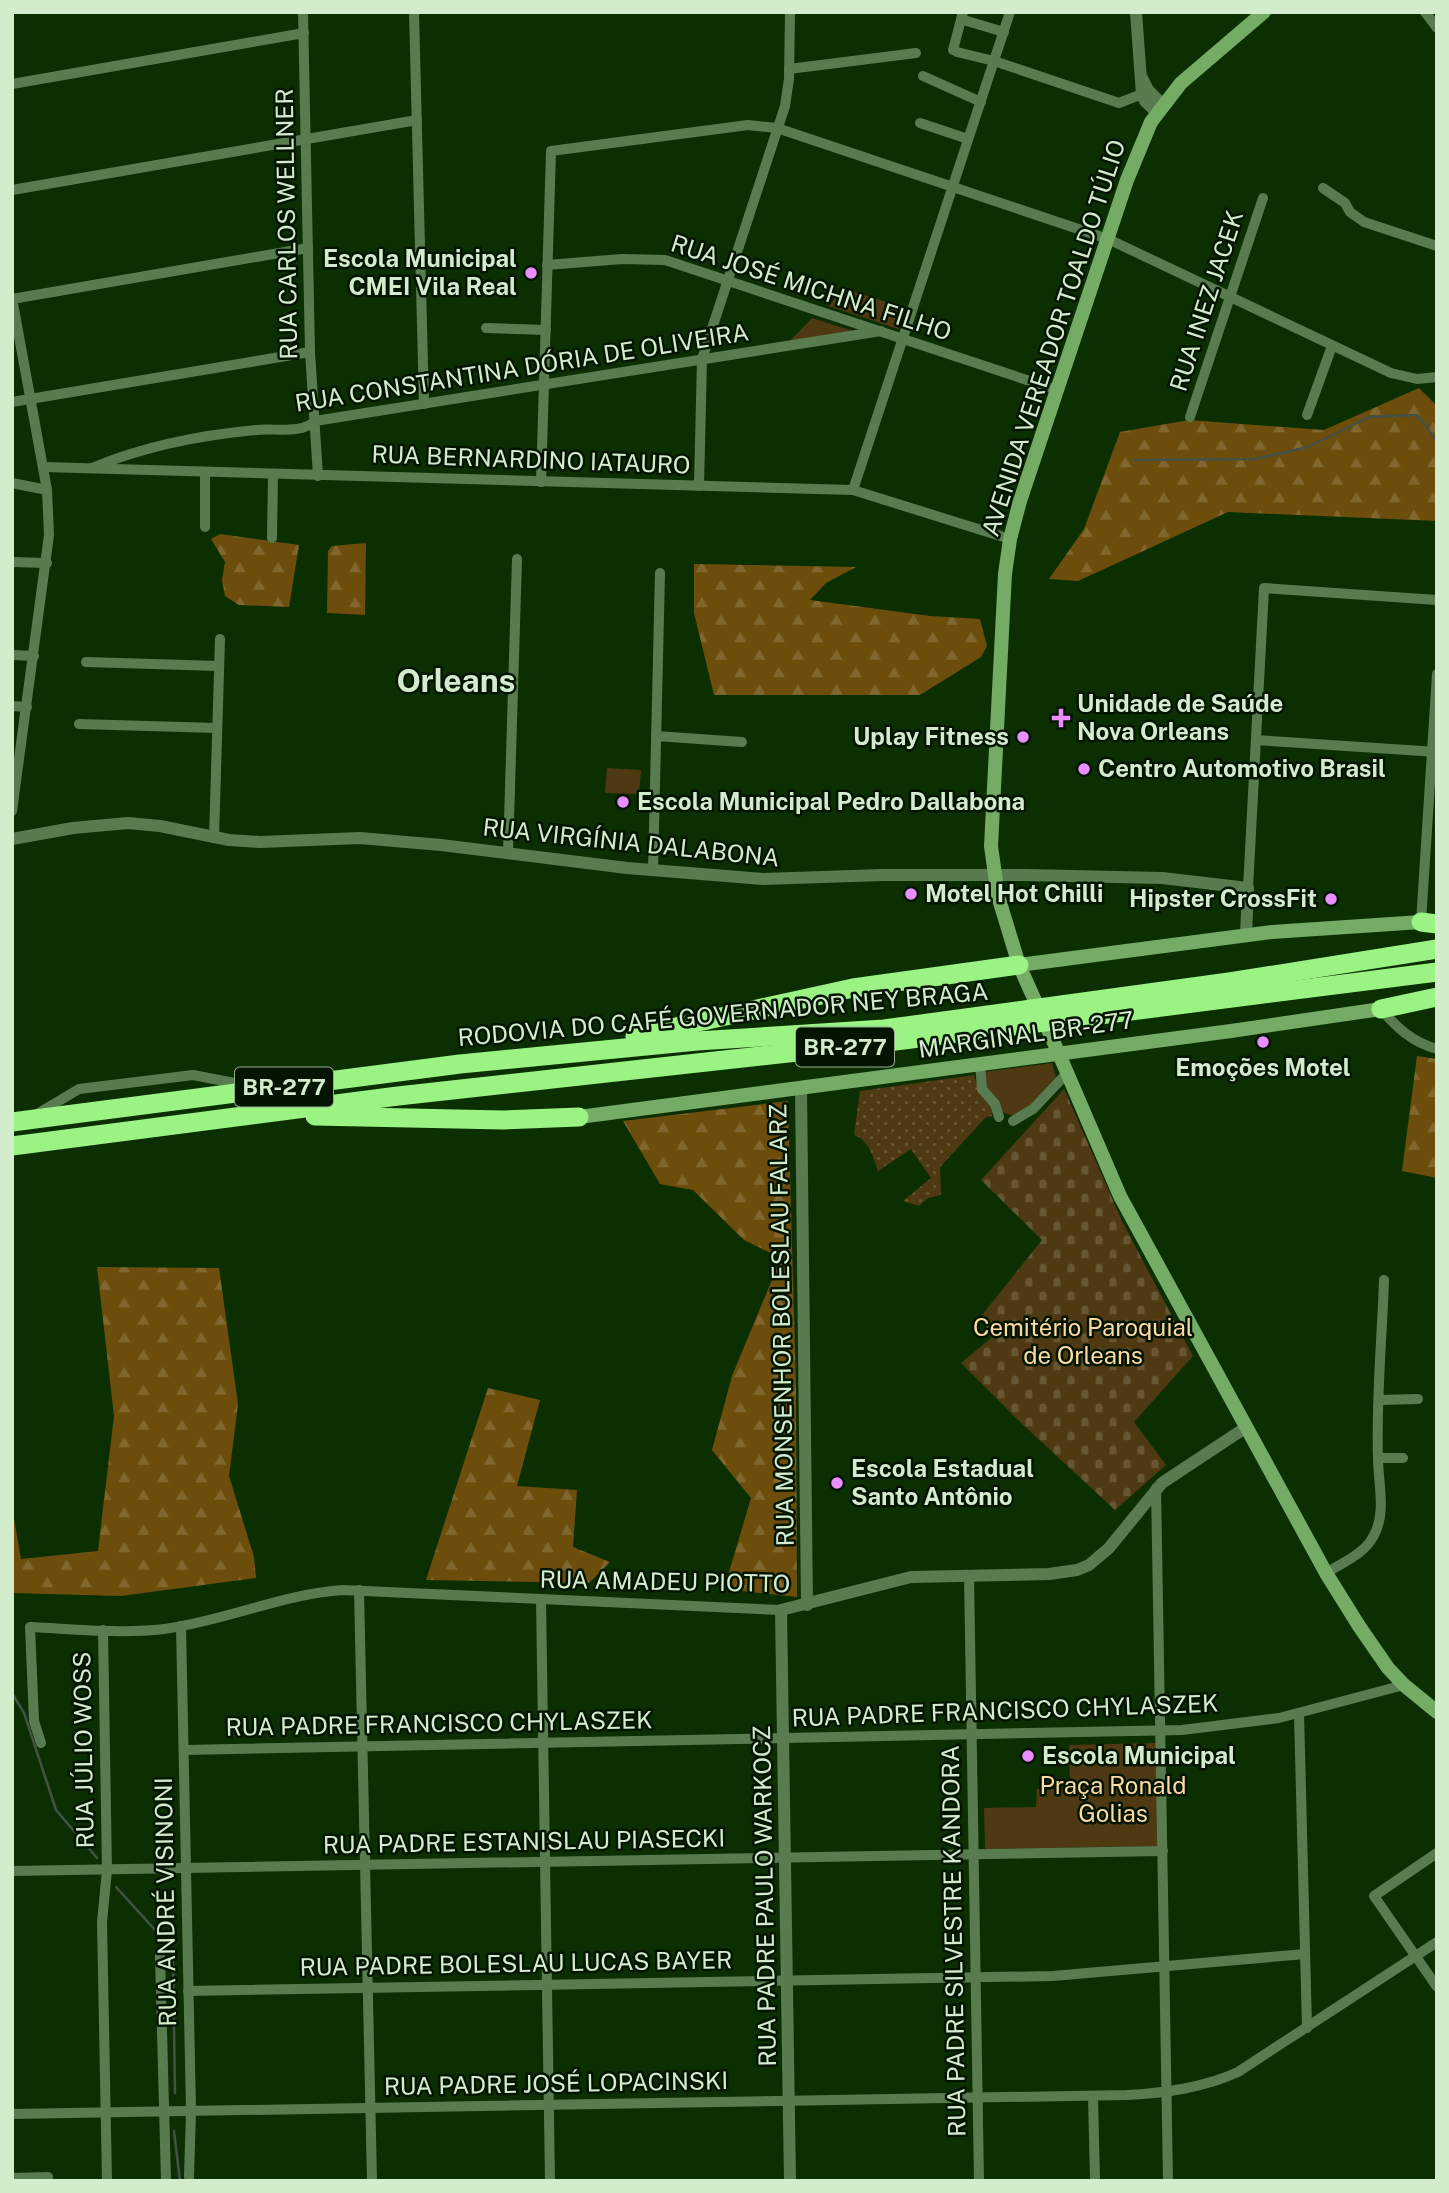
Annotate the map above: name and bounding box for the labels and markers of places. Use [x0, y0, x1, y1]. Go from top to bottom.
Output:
place label: Escola Municipal CMEI Vila Real [323, 244, 517, 300]
marker: Escola Municipal CMEI Vila Real [523, 265, 539, 281]
place label: Unidade de Saúde Nova Orleans [1077, 689, 1283, 745]
marker: Unidade de Saúde Nova Orleans [1051, 708, 1071, 728]
place label: Uplay Fitness [853, 722, 1009, 750]
marker: Uplay Fitness [1015, 729, 1031, 745]
place label: Centro Automotivo Brasil [1098, 754, 1386, 782]
marker: Centro Automotivo Brasil [1076, 761, 1092, 777]
place label: Escola Municipal Pedro Dallabona [637, 787, 1025, 815]
marker: Escola Municipal Pedro Dallabona [615, 794, 631, 810]
place label: Motel Hot Chilli [925, 879, 1103, 907]
place label: Hipster CrossFit [1129, 884, 1317, 912]
marker: Motel Hot Chilli [903, 886, 919, 902]
marker: Hipster CrossFit [1323, 891, 1339, 907]
marker: Emoções Motel [1255, 1034, 1271, 1050]
place label: Emoções Motel [1175, 1053, 1351, 1082]
place label: Escola Estadual Santo Antônio [851, 1454, 1034, 1510]
marker: Escola Estadual Santo Antônio [829, 1475, 845, 1491]
place label: Escola Municipal [1042, 1741, 1236, 1769]
marker: Escola Municipal [1020, 1748, 1036, 1764]

